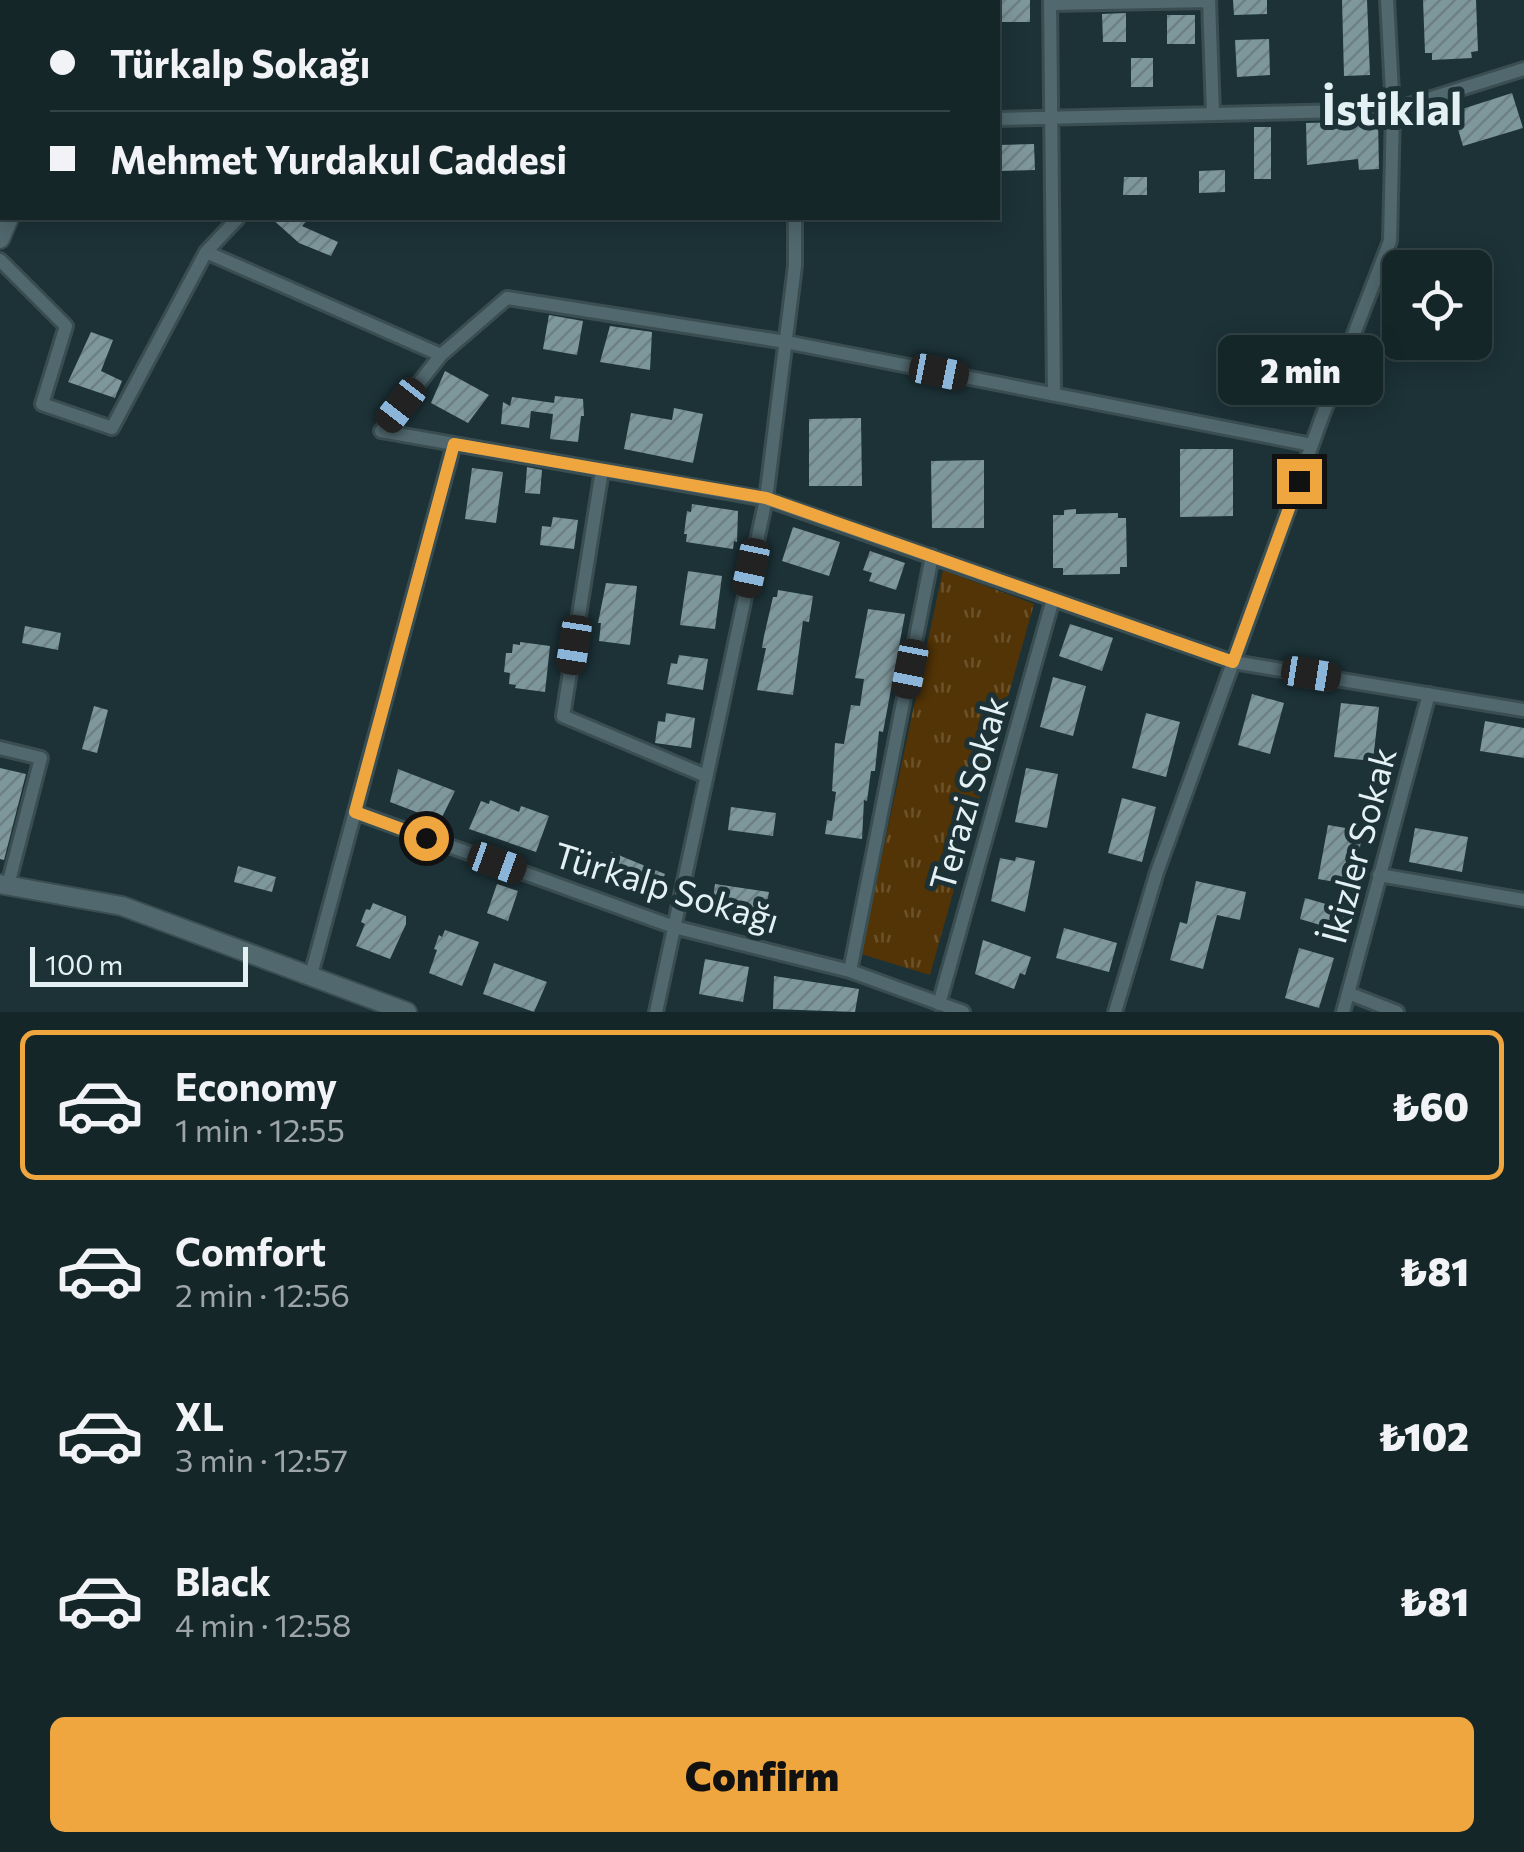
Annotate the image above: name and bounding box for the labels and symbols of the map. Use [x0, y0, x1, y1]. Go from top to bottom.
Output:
district label: İstiklal [1322, 79, 1462, 134]
callout: 2 min [1216, 336, 1382, 406]
car [907, 352, 971, 392]
car [371, 372, 431, 438]
route end [1277, 459, 1322, 504]
car [730, 536, 772, 600]
car [554, 613, 594, 677]
car [890, 637, 930, 701]
car [1279, 654, 1343, 694]
street label: Terazi Sokak [919, 690, 1015, 895]
street label: İkizler Sokak [1310, 742, 1404, 948]
route start [404, 816, 449, 861]
street label: Türkalp Sokağı [549, 831, 785, 941]
car [464, 839, 530, 887]
scale bar [30, 942, 248, 986]

